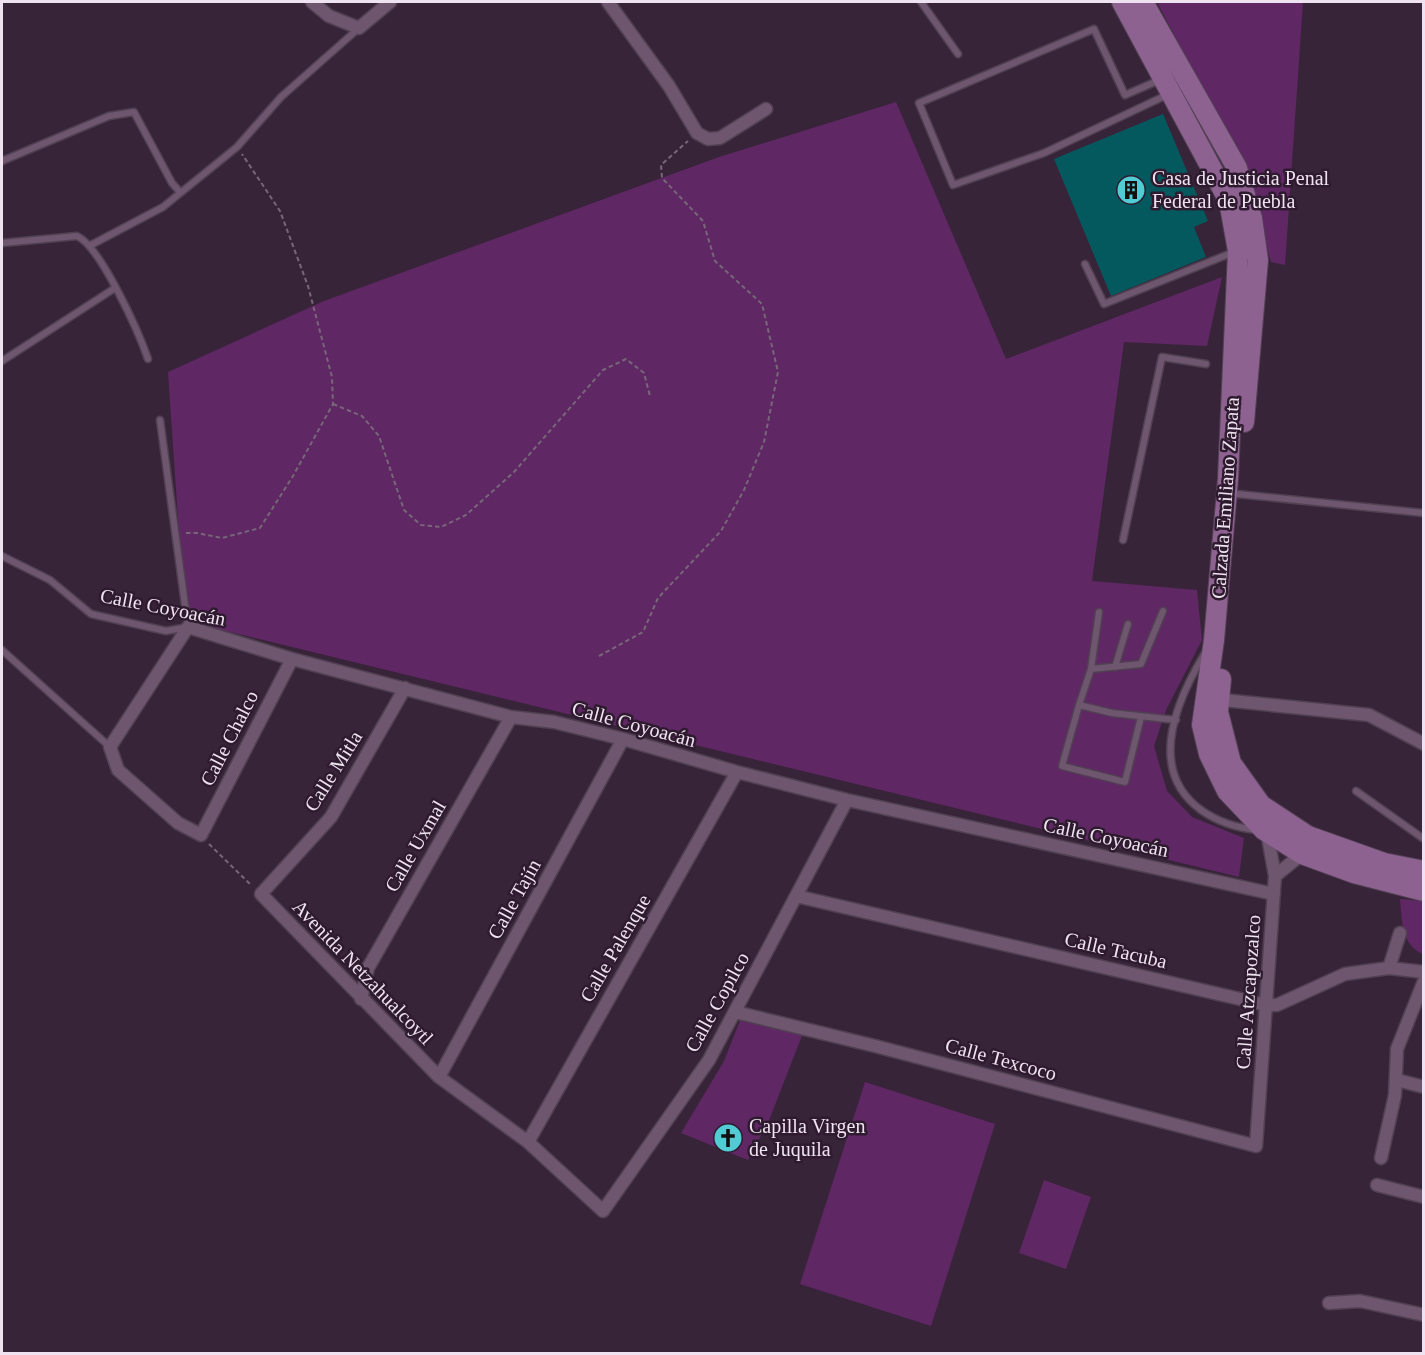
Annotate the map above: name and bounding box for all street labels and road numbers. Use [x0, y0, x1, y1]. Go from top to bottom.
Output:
street label: Calzada Emiliano Zapata [1207, 396, 1244, 600]
street label: Calle Coyoacán [98, 584, 228, 631]
street label: Calle Chalco [196, 687, 262, 789]
street label: Calle Coyoacán [569, 697, 698, 752]
street label: Calle Mitla [300, 727, 366, 815]
street label: Calle Uxmal [380, 796, 450, 896]
street label: Calle Coyoacán [1041, 813, 1170, 862]
street label: Calle Tajín [483, 855, 546, 943]
street label: Calle Palenque [575, 890, 656, 1006]
street label: Avenida Netzahualcoytl [288, 895, 438, 1050]
street label: Calle Atzcapozalco [1232, 914, 1265, 1070]
street label: Calle Tacuba [1063, 928, 1169, 972]
street label: Calle Copilco [681, 948, 754, 1056]
street label: Calle Texcoco [943, 1034, 1059, 1084]

